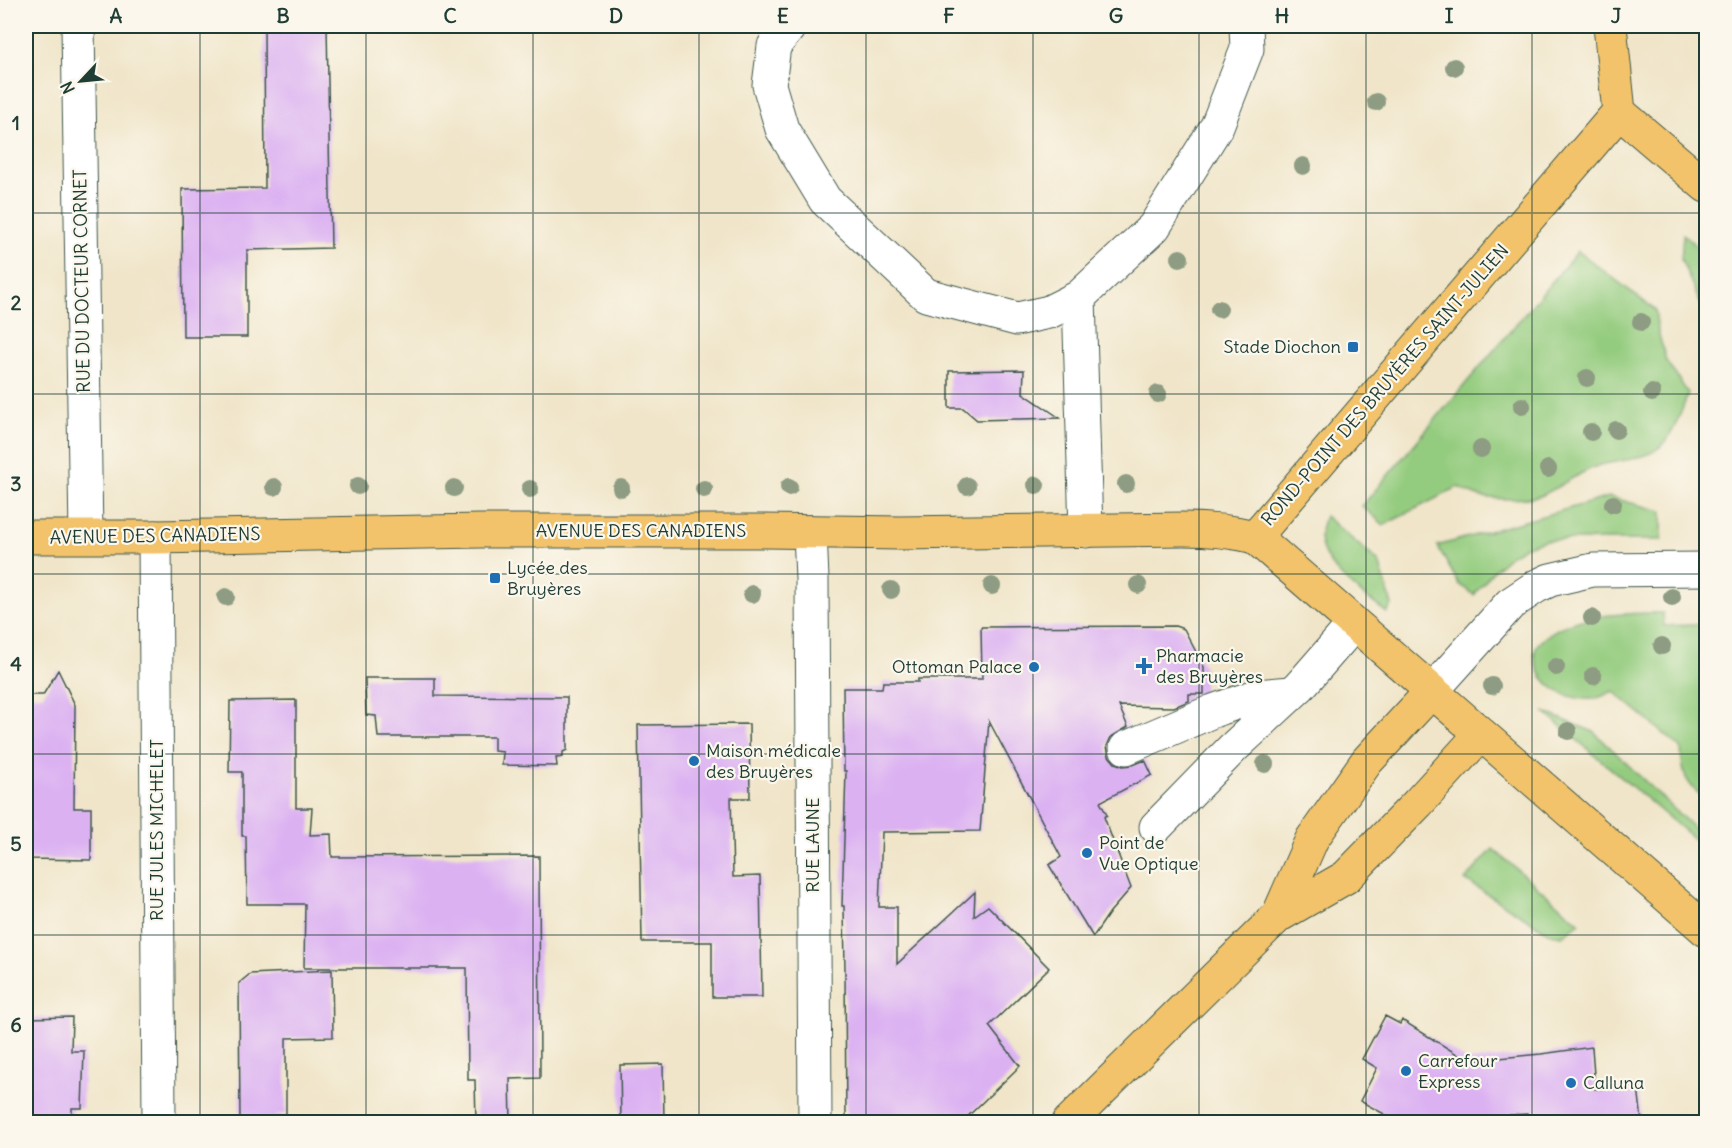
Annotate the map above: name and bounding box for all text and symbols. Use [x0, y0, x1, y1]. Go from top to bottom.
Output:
text: A [110, 3, 123, 28]
text: B [276, 3, 290, 28]
text: C [443, 3, 457, 28]
text: D [609, 3, 623, 28]
text: E [777, 3, 789, 28]
text: F [943, 3, 955, 28]
text: G [1109, 3, 1123, 28]
text: H [1275, 3, 1289, 28]
text: I [1445, 3, 1454, 28]
text: J [1611, 3, 1622, 28]
north arrow [51, 51, 111, 111]
text: N [56, 78, 79, 97]
text: 1 [12, 110, 20, 135]
street label: RUE DU DOCTEUR CORNET [68, 169, 95, 393]
street label: ROND-POINT DES BRUYÈRES SAINT-JULIEN [1256, 239, 1513, 530]
text: 2 [11, 290, 22, 315]
place label: Stade Diochon [1224, 335, 1341, 358]
marker: Stade Diochon [1346, 340, 1360, 354]
text: 3 [10, 471, 22, 496]
street label: AVENUE DES CANADIENS [536, 519, 746, 542]
street label: AVENUE DES CANADIENS [49, 522, 260, 549]
place label: Lycée des Bruyères [507, 556, 588, 600]
marker: Lycée des Bruyères [488, 571, 502, 585]
place label: Pharmacie des Bruyères [1156, 644, 1263, 688]
text: 4 [10, 651, 22, 676]
place label: Ottoman Palace [892, 655, 1022, 678]
marker: Pharmacie des Bruyères [1137, 659, 1151, 673]
marker: Ottoman Palace [1027, 660, 1041, 674]
street label: RUE JULES MICHELET [145, 739, 168, 921]
place label: Maison médicale des Bruyères [706, 739, 841, 783]
marker: Maison médicale des Bruyères [687, 754, 701, 768]
street label: RUE LAUNE [801, 797, 824, 893]
text: 5 [10, 831, 22, 856]
place label: Point de Vue Optique [1099, 831, 1198, 875]
marker: Point de Vue Optique [1080, 846, 1094, 860]
text: 6 [10, 1012, 22, 1037]
place label: Carrefour Express [1418, 1049, 1498, 1093]
marker: Carrefour Express [1399, 1064, 1413, 1078]
place label: Calluna [1583, 1071, 1644, 1094]
marker: Calluna [1564, 1076, 1578, 1090]

